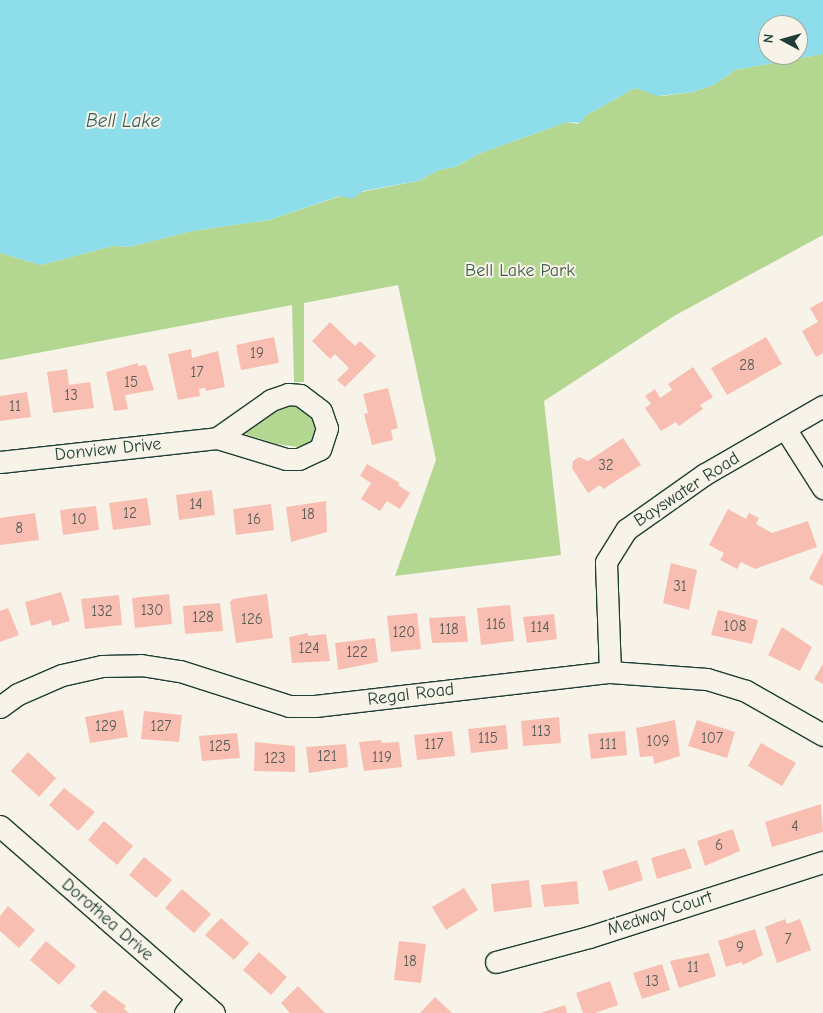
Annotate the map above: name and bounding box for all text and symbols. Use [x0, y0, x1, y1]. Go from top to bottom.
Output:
north arrow [758, 15, 808, 65]
text: N [760, 33, 778, 44]
water label: Bell Lake [86, 111, 160, 133]
park label: Bell Lake Park [465, 260, 575, 282]
house number: 19 [250, 345, 264, 363]
house number: 28 [739, 357, 755, 375]
house number: 17 [190, 364, 204, 382]
house number: 15 [124, 374, 138, 392]
house number: 13 [64, 387, 78, 405]
house number: 11 [9, 398, 21, 416]
street label: Donview Drive [54, 434, 162, 466]
street label: Bayswater Road [630, 448, 744, 532]
house number: 32 [598, 457, 614, 475]
house number: 14 [189, 496, 203, 514]
house number: 12 [123, 505, 137, 523]
house number: 18 [301, 506, 315, 524]
house number: 10 [71, 511, 87, 529]
house number: 16 [247, 511, 261, 529]
house number: 8 [15, 520, 23, 538]
house number: 31 [673, 578, 687, 596]
house number: 130 [141, 602, 163, 620]
house number: 132 [91, 603, 113, 621]
house number: 128 [192, 609, 214, 627]
house number: 126 [241, 611, 263, 629]
house number: 116 [486, 616, 506, 634]
house number: 108 [724, 618, 746, 636]
house number: 114 [530, 619, 550, 637]
house number: 118 [439, 621, 459, 639]
house number: 120 [393, 624, 415, 642]
house number: 124 [299, 640, 319, 658]
house number: 122 [346, 644, 368, 662]
street label: Regal Road [366, 679, 456, 711]
house number: 129 [95, 718, 117, 736]
house number: 127 [151, 718, 171, 736]
house number: 113 [531, 723, 551, 741]
house number: 115 [478, 730, 498, 748]
house number: 107 [701, 730, 723, 748]
house number: 109 [646, 733, 670, 751]
house number: 117 [425, 736, 443, 754]
house number: 111 [599, 736, 617, 754]
house number: 125 [209, 738, 231, 756]
house number: 121 [317, 748, 337, 766]
house number: 119 [372, 749, 392, 767]
house number: 123 [264, 750, 286, 768]
house number: 4 [791, 818, 799, 836]
house number: 6 [715, 837, 723, 855]
street label: Dorothea Drive [57, 874, 157, 966]
street label: Medway Court [605, 887, 715, 941]
house number: 7 [784, 931, 792, 949]
house number: 9 [736, 939, 744, 957]
house number: 18 [403, 953, 417, 971]
house number: 11 [687, 959, 699, 977]
house number: 13 [645, 973, 659, 991]

